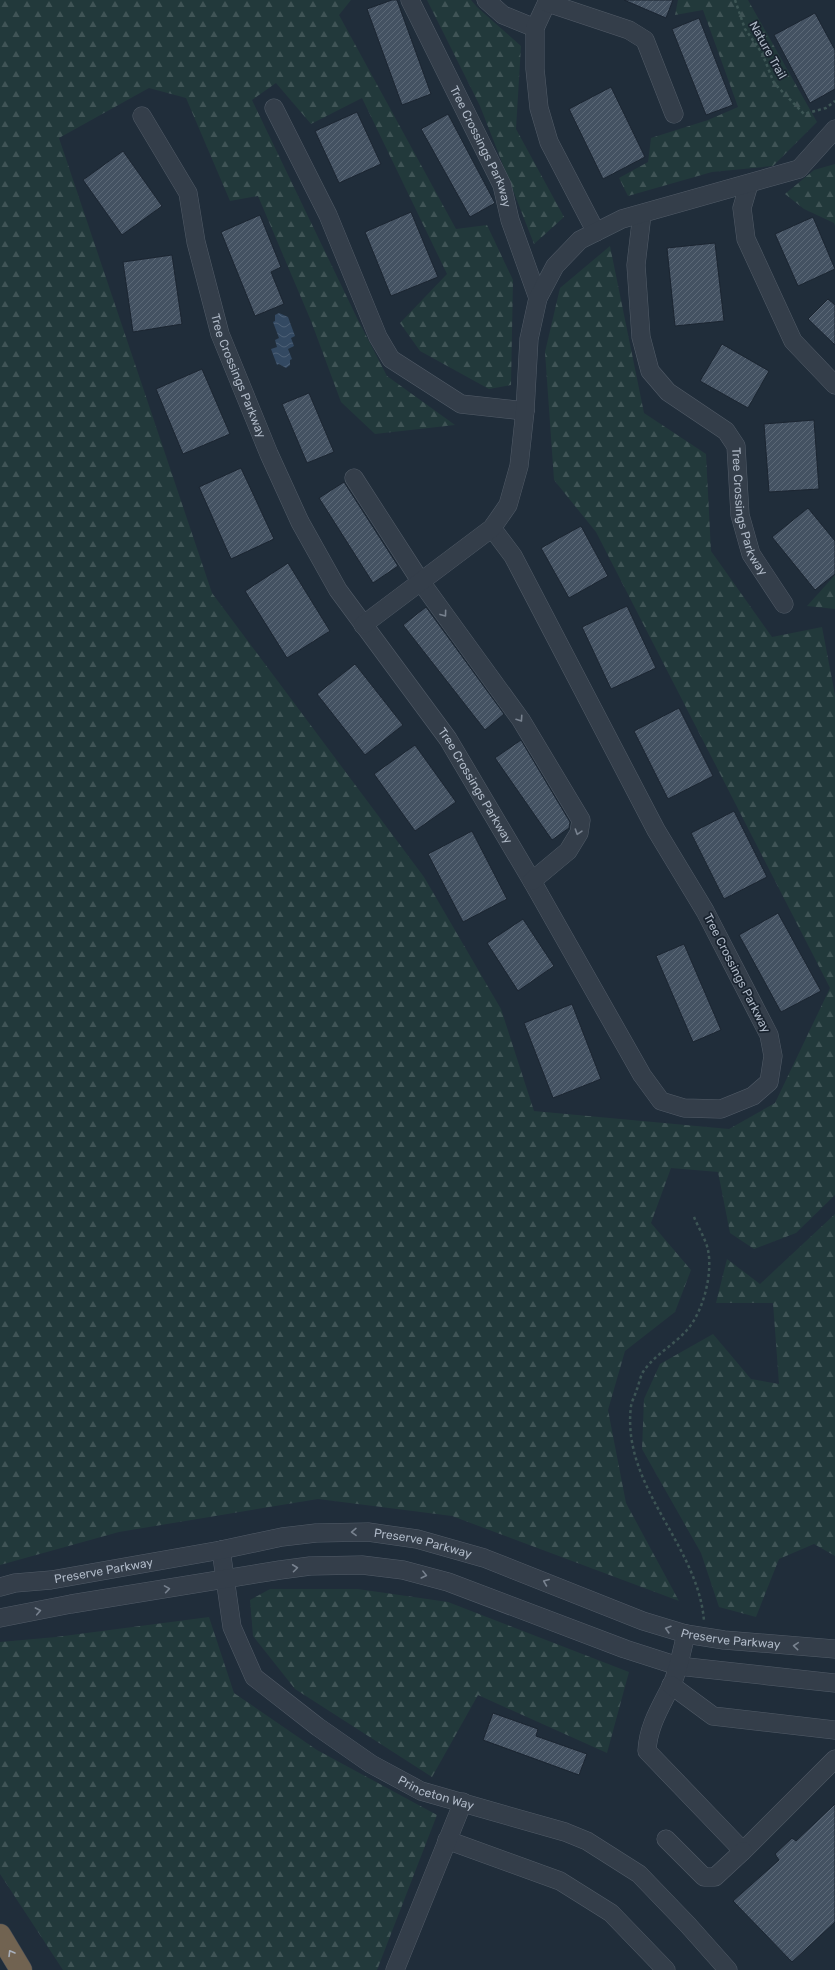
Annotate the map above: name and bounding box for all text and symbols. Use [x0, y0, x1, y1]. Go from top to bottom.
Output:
street label: Nature Trail [746, 19, 790, 81]
street label: Tree Crossings Parkway [447, 84, 514, 209]
street label: Tree Crossings Parkway [208, 312, 269, 441]
street label: Tree Crossings Parkway [729, 447, 770, 578]
one-way arrow [439, 610, 447, 617]
one-way arrow [515, 715, 522, 722]
street label: Tree Crossings Parkway [435, 725, 515, 846]
one-way arrow [574, 829, 583, 836]
street label: Tree Crossings Parkway [701, 911, 773, 1035]
street label: Preserve Parkway [373, 1526, 474, 1561]
one-way arrow [351, 1528, 357, 1536]
street label: Preserve Parkway [53, 1555, 154, 1586]
one-way arrow [292, 1564, 298, 1573]
one-way arrow [420, 1570, 427, 1579]
one-way arrow [543, 1579, 550, 1587]
one-way arrow [163, 1586, 170, 1594]
one-way arrow [35, 1607, 41, 1615]
one-way arrow [664, 1625, 671, 1634]
street label: Preserve Parkway [679, 1626, 781, 1652]
one-way arrow [793, 1641, 799, 1650]
street label: Princeton Way [396, 1773, 476, 1813]
one-way arrow [8, 1950, 15, 1957]

